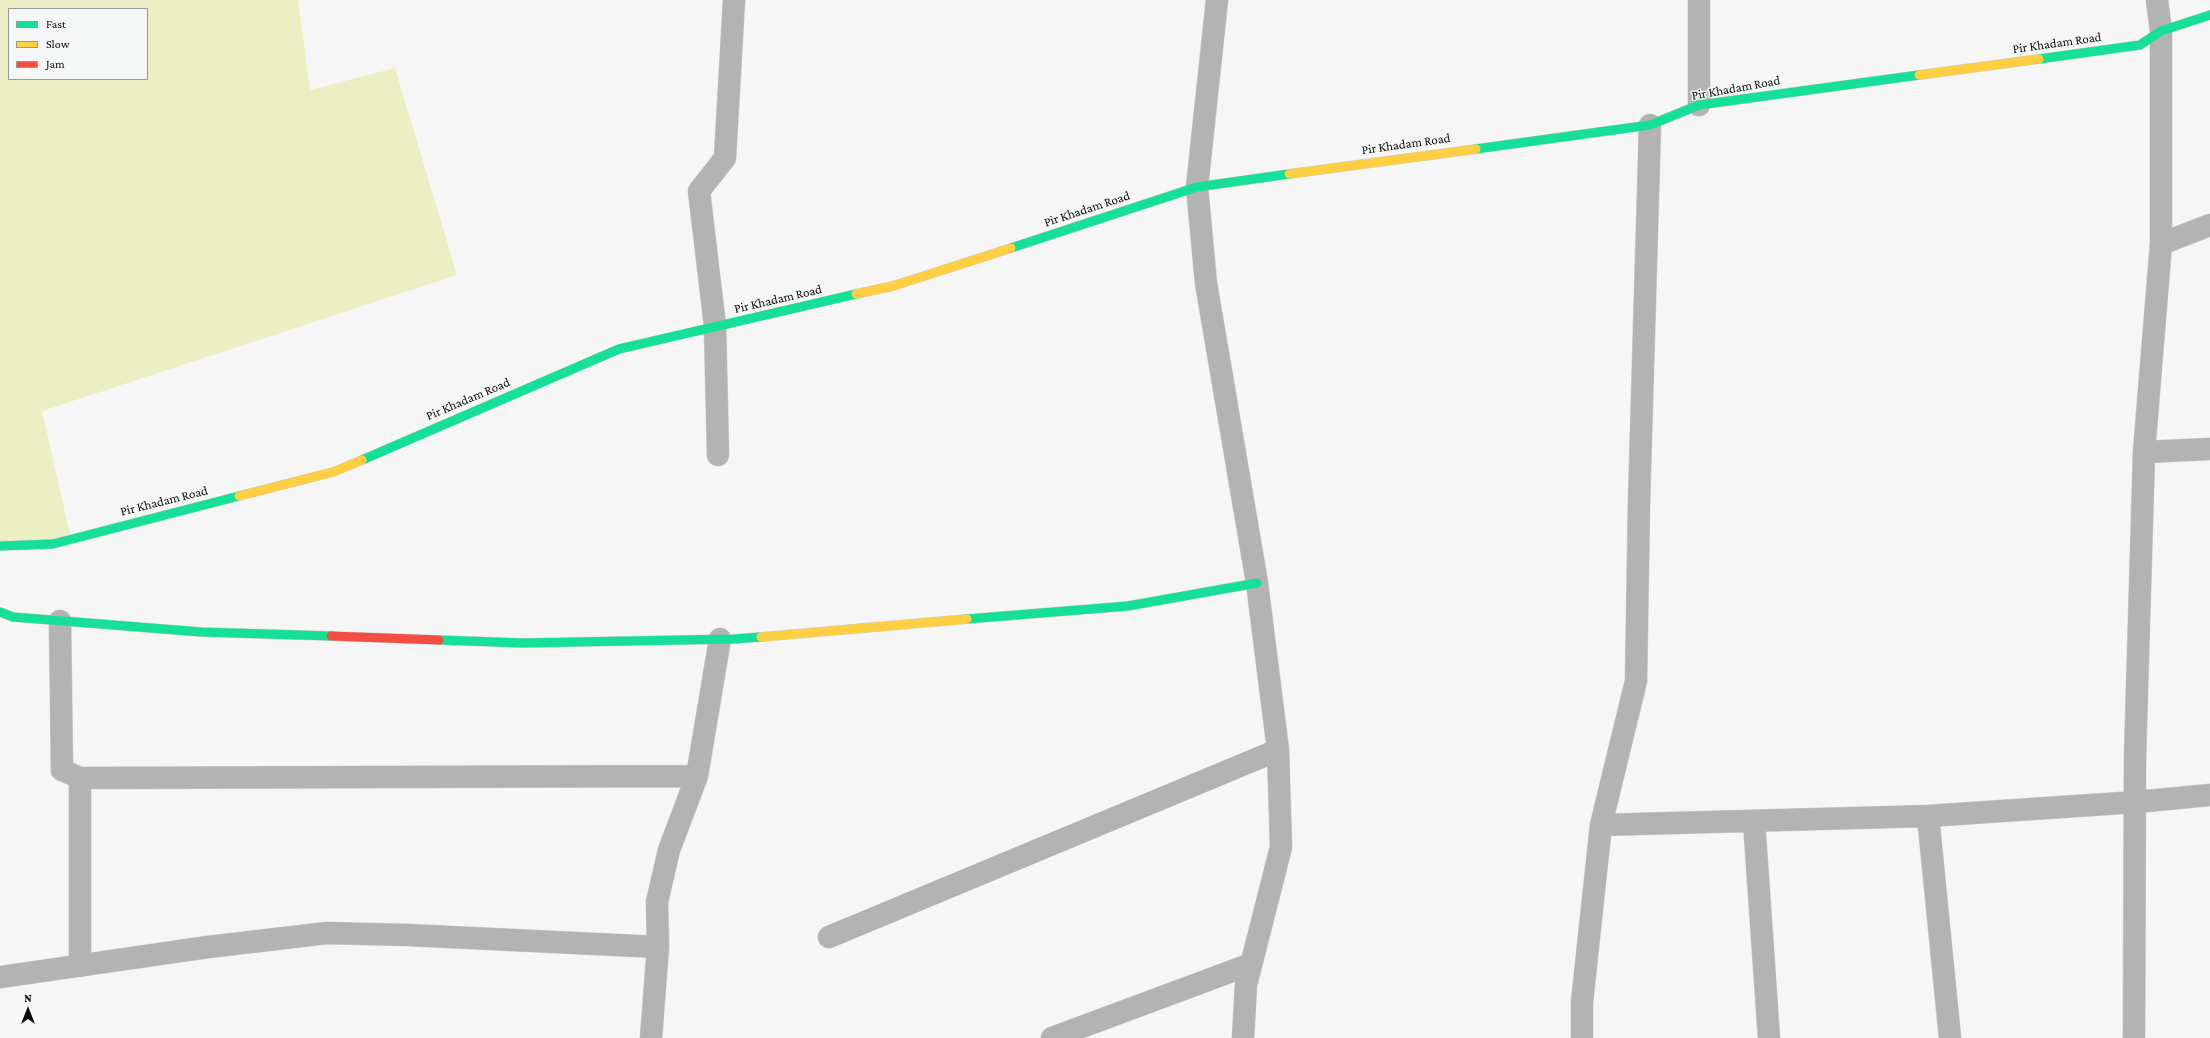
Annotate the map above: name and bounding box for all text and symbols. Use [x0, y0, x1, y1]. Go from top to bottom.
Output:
legend [8, 8, 148, 80]
text: Fast [46, 17, 66, 31]
street label: Pir Khadam Road [2012, 29, 2102, 57]
text: Slow [46, 37, 70, 51]
text: Jam [46, 57, 65, 71]
street label: Pir Khadam Road [1691, 73, 1781, 103]
street label: Pir Khadam Road [1361, 130, 1451, 158]
street label: Pir Khadam Road [1042, 188, 1132, 230]
street label: Pir Khadam Road [733, 281, 823, 317]
street label: Pir Khadam Road [424, 374, 512, 424]
street label: Pir Khadam Road [119, 483, 209, 519]
north arrow [8, 990, 48, 1030]
text: N [24, 992, 32, 1004]

